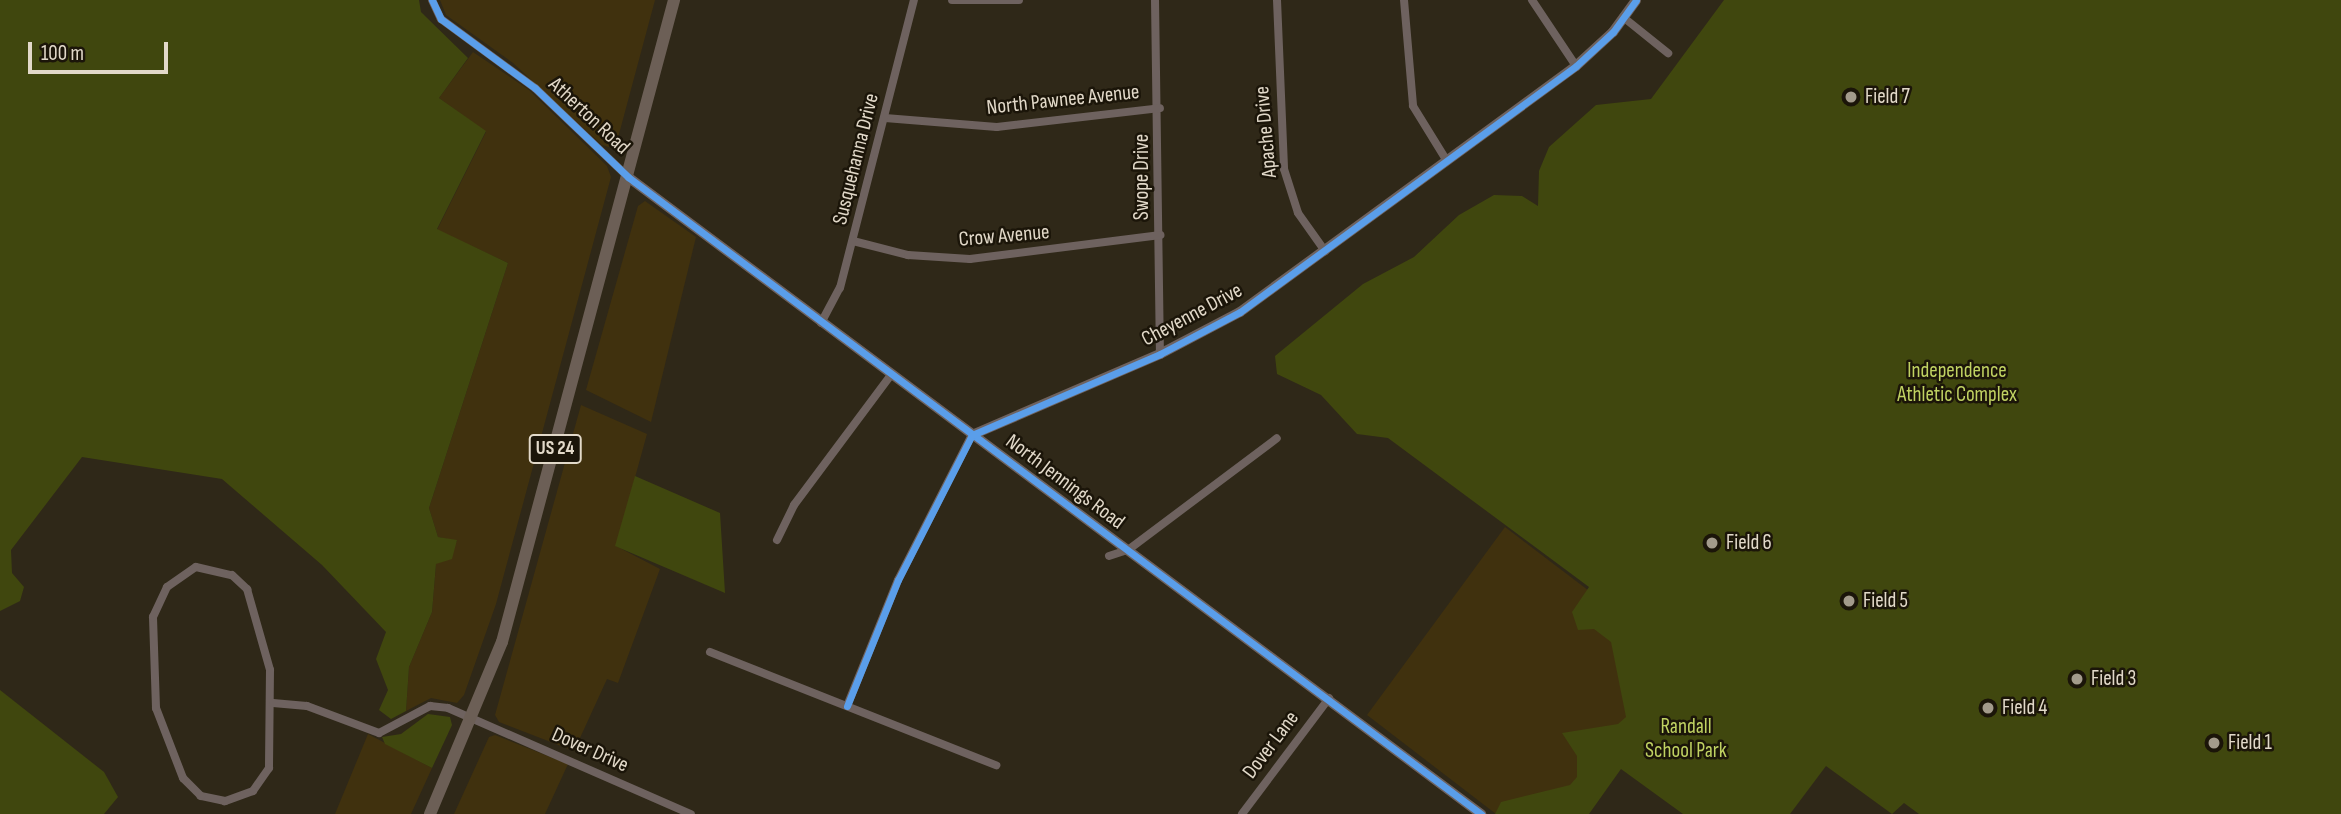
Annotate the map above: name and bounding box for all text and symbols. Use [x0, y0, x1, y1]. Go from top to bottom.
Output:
scale bar [32, 28, 172, 72]
text: 100 m [41, 41, 84, 66]
street label: Atherton Road [543, 72, 635, 160]
street label: North Pawnee Avenue [985, 79, 1141, 121]
place label: Field 7 [1865, 84, 1910, 110]
street label: Apache Drive [1249, 85, 1283, 179]
marker: Field 7 [1843, 89, 1859, 105]
street label: Susquehanna Drive [828, 91, 884, 227]
street label: Swope Drive [1129, 134, 1155, 220]
street label: Crow Avenue [958, 219, 1050, 253]
street label: Cheyenne Drive [1137, 278, 1247, 352]
park label: Independence Athletic Complex [1897, 358, 2017, 408]
street label: North Jennings Road [1001, 429, 1129, 535]
road number: US 24 [527, 433, 583, 464]
place label: Field 6 [1726, 530, 1772, 556]
marker: Field 6 [1704, 535, 1720, 551]
place label: Field 5 [1863, 588, 1908, 614]
marker: Field 5 [1841, 593, 1857, 609]
place label: Field 3 [2091, 666, 2136, 692]
marker: Field 3 [2069, 671, 2085, 687]
place label: Field 4 [2002, 695, 2047, 721]
marker: Field 4 [1980, 700, 1996, 716]
street label: Dover Lane [1237, 706, 1305, 784]
park label: Randall School Park [1645, 714, 1727, 764]
street label: Dover Drive [548, 722, 632, 778]
place label: Field 1 [2228, 730, 2272, 756]
marker: Field 1 [2206, 735, 2222, 751]

